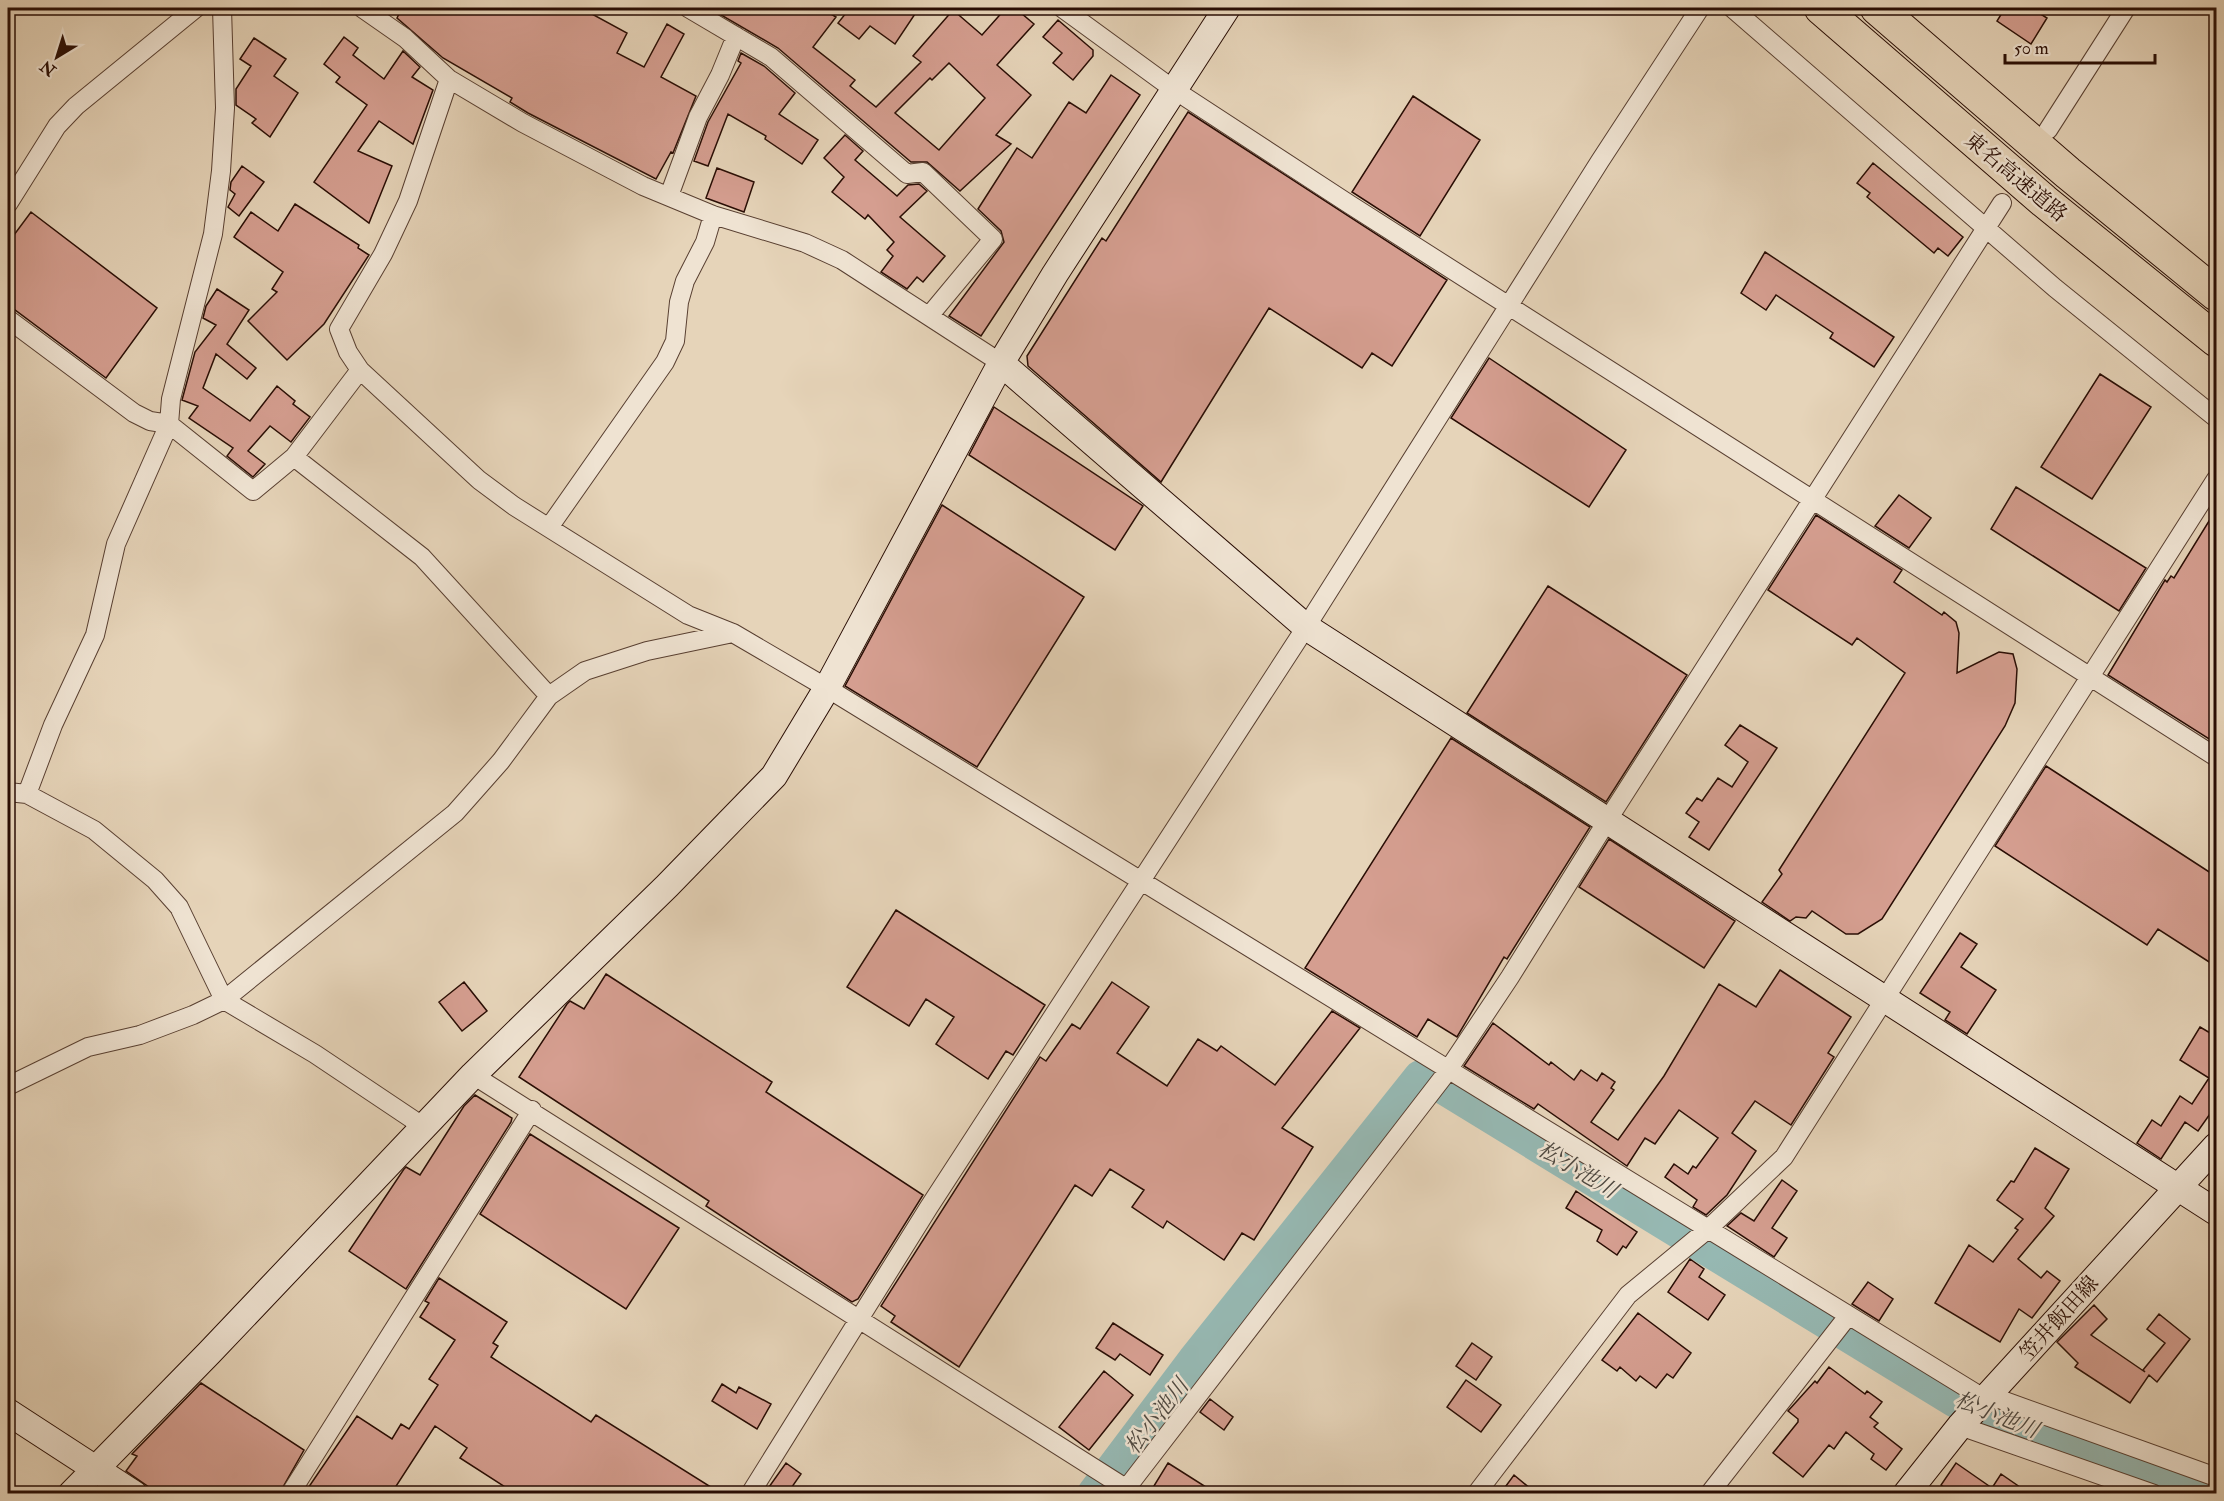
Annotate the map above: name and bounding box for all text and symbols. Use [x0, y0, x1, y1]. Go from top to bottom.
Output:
north arrow [27, 27, 87, 87]
scale bar [2005, 27, 2155, 65]
text: 50 m [2014, 37, 2049, 60]
text: N [36, 55, 61, 81]
street label: 東名高速道路 [1959, 127, 2073, 228]
water label: 松小池川 [1533, 1135, 1624, 1206]
street label: 笠井飯田線 [2014, 1270, 2105, 1366]
water label: 松小池川 [1119, 1372, 1196, 1460]
water label: 松小池川 [1951, 1385, 2045, 1445]

